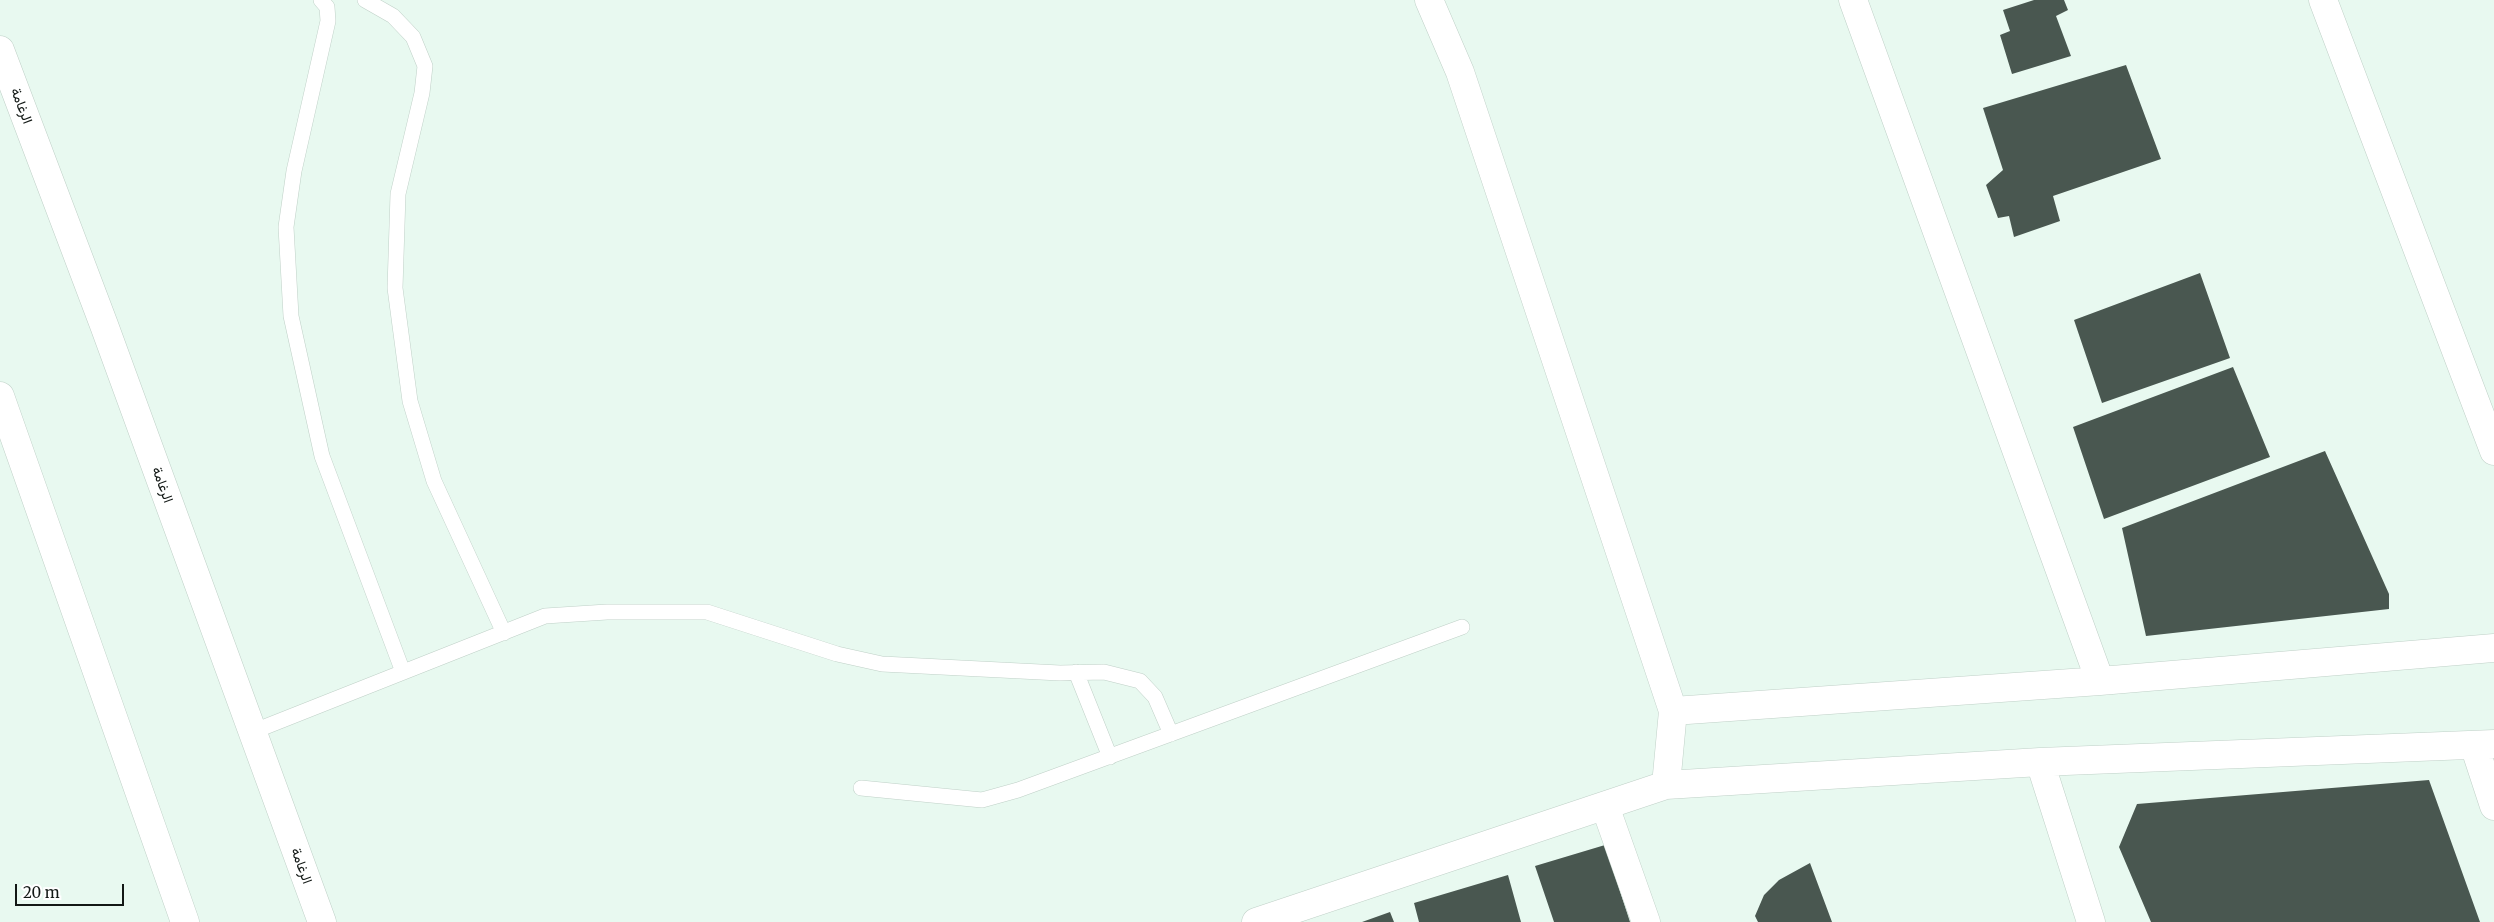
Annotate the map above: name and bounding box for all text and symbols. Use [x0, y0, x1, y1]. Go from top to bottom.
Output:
street label: الرغامة [6, 86, 36, 126]
street label: الرغامة [148, 465, 176, 505]
street label: الرغامة [287, 846, 315, 886]
scale bar [18, 874, 126, 906]
text: 20 m [23, 883, 60, 902]

